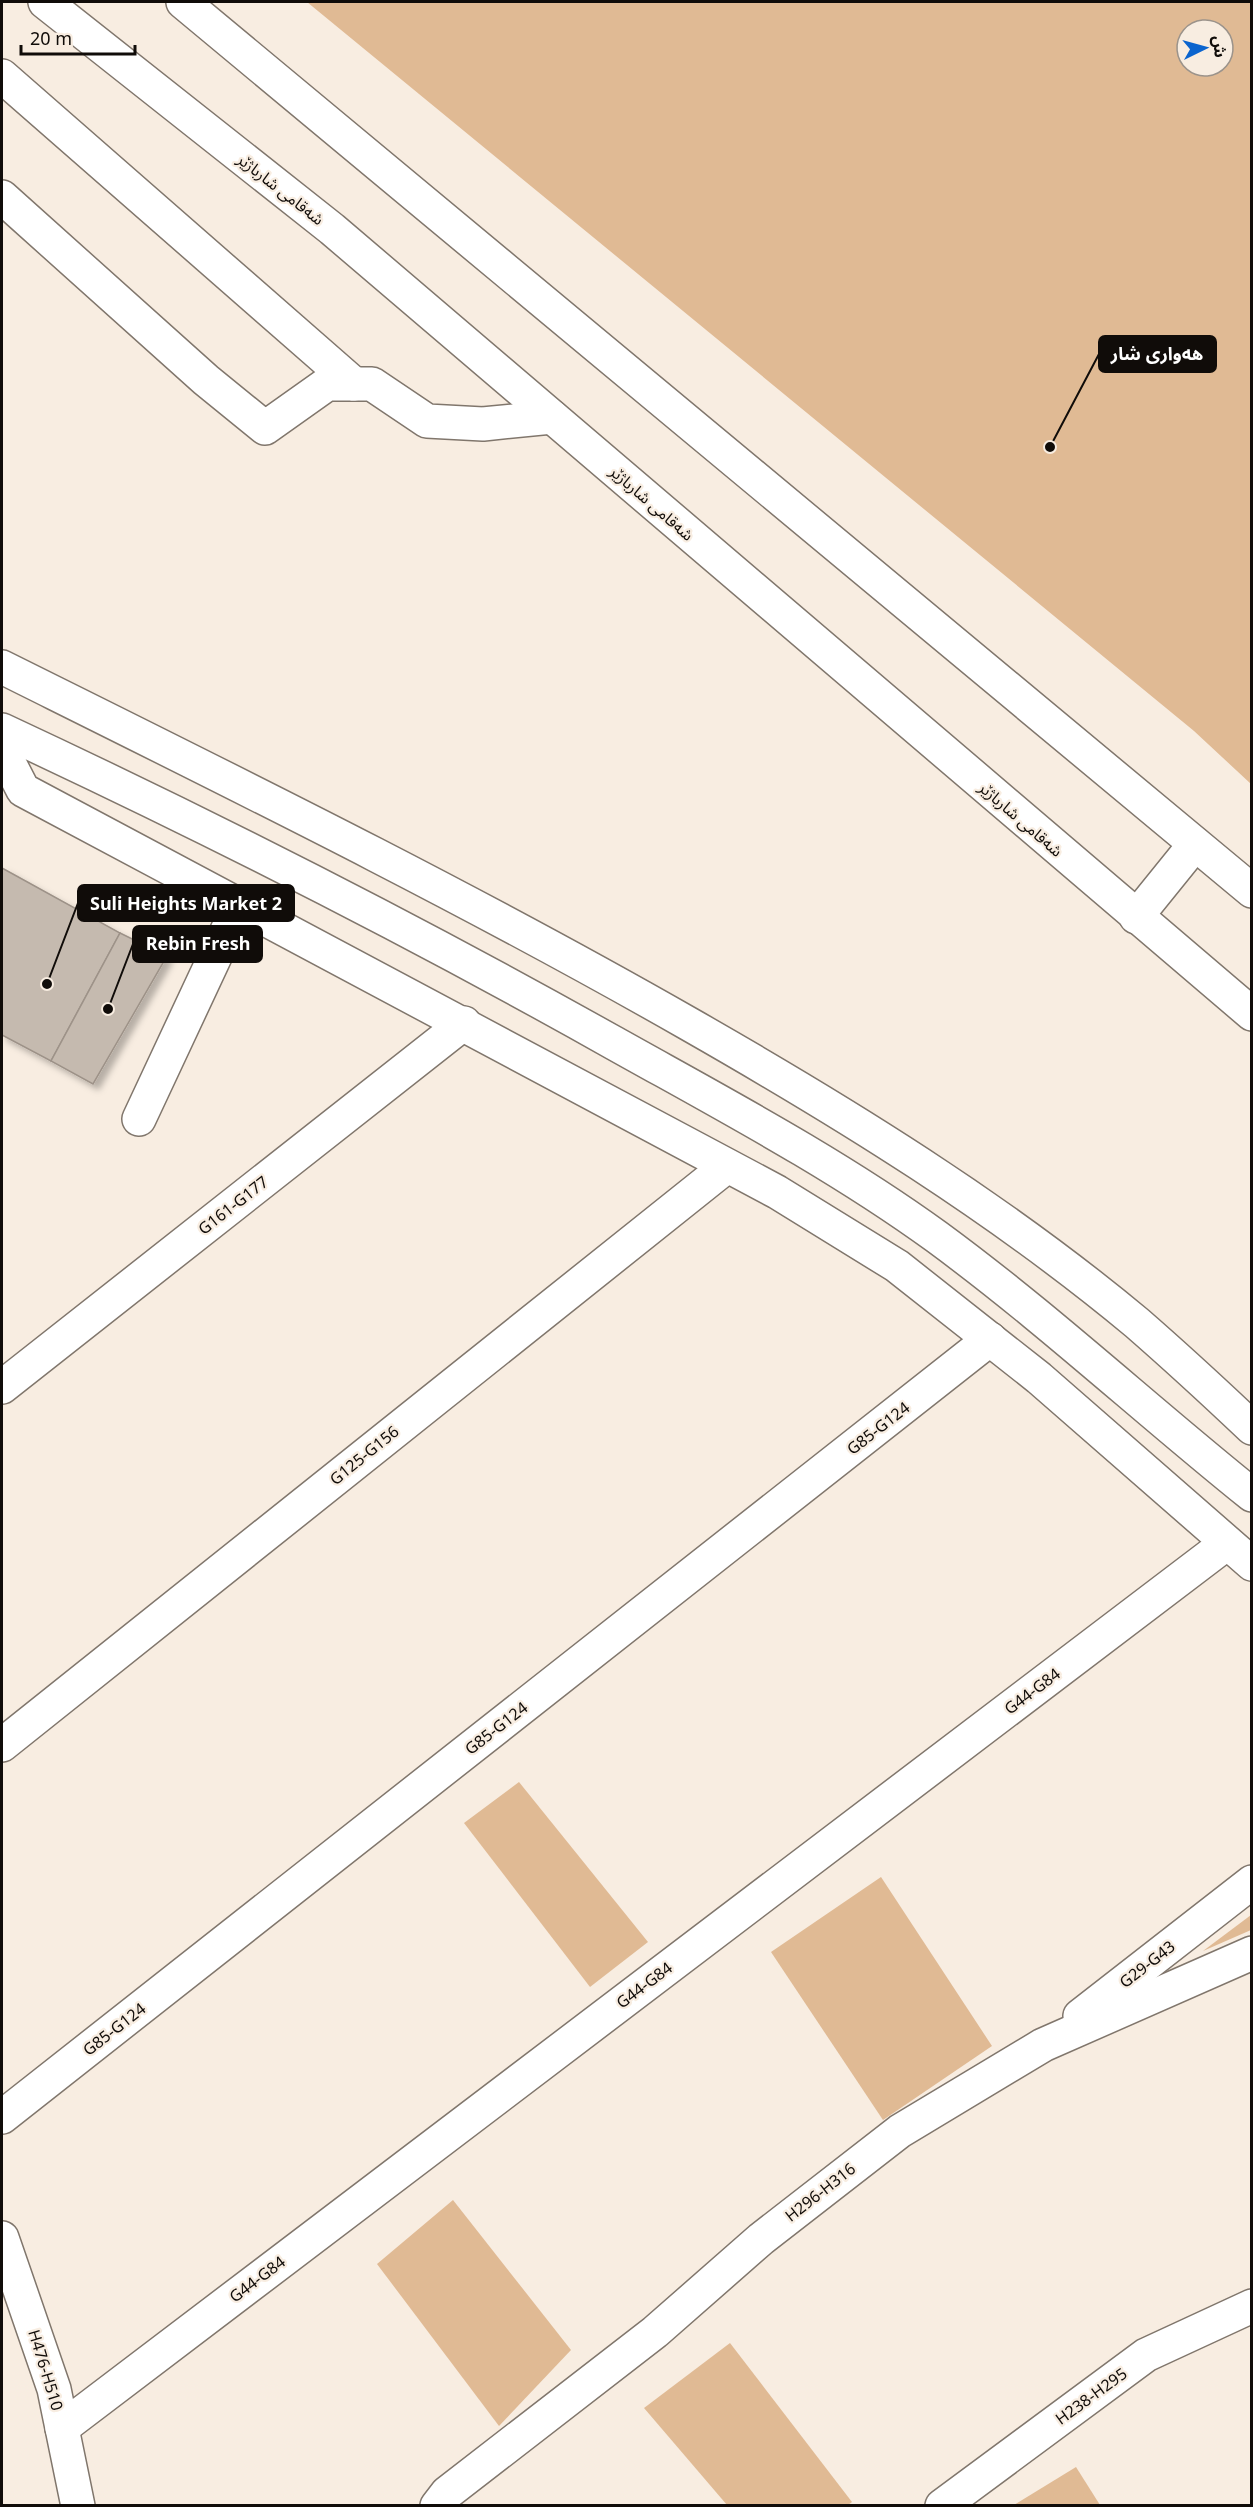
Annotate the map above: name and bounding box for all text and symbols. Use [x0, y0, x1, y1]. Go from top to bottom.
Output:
scale bar [21, 18, 135, 56]
north arrow [1175, 18, 1235, 78]
text: 20 m [30, 26, 72, 50]
text: ش [1208, 35, 1232, 59]
street label: شەقامی شارباژێر [232, 148, 329, 230]
callout: هەواری شار [1099, 336, 1216, 372]
text: هەواری شار [1110, 341, 1203, 365]
street label: شەقامی شارباژێر [605, 460, 699, 546]
street label: شەقامی شارباژێر [974, 776, 1068, 862]
callout: Suli Heights Market 2 [78, 885, 294, 921]
text: Suli Heights Market 2 [90, 891, 282, 915]
callout: Rebin Fresh [133, 926, 262, 962]
text: Rebin Fresh [146, 931, 250, 955]
street label: G161-G177 [193, 1171, 273, 1239]
street label: G85-G124 [842, 1396, 914, 1460]
street label: G125-G156 [325, 1420, 403, 1490]
street label: G44-G84 [999, 1663, 1065, 1719]
street label: G85-G124 [460, 1696, 532, 1760]
street label: G29-G43 [1115, 1935, 1179, 1993]
street label: G44-G84 [611, 1957, 677, 2013]
street label: G85-G124 [78, 1997, 150, 2061]
street label: H296-H316 [780, 2158, 860, 2226]
street label: G44-G84 [224, 2251, 290, 2307]
street label: H476-H510 [23, 2327, 69, 2413]
street label: H238-H295 [1051, 2362, 1131, 2430]

